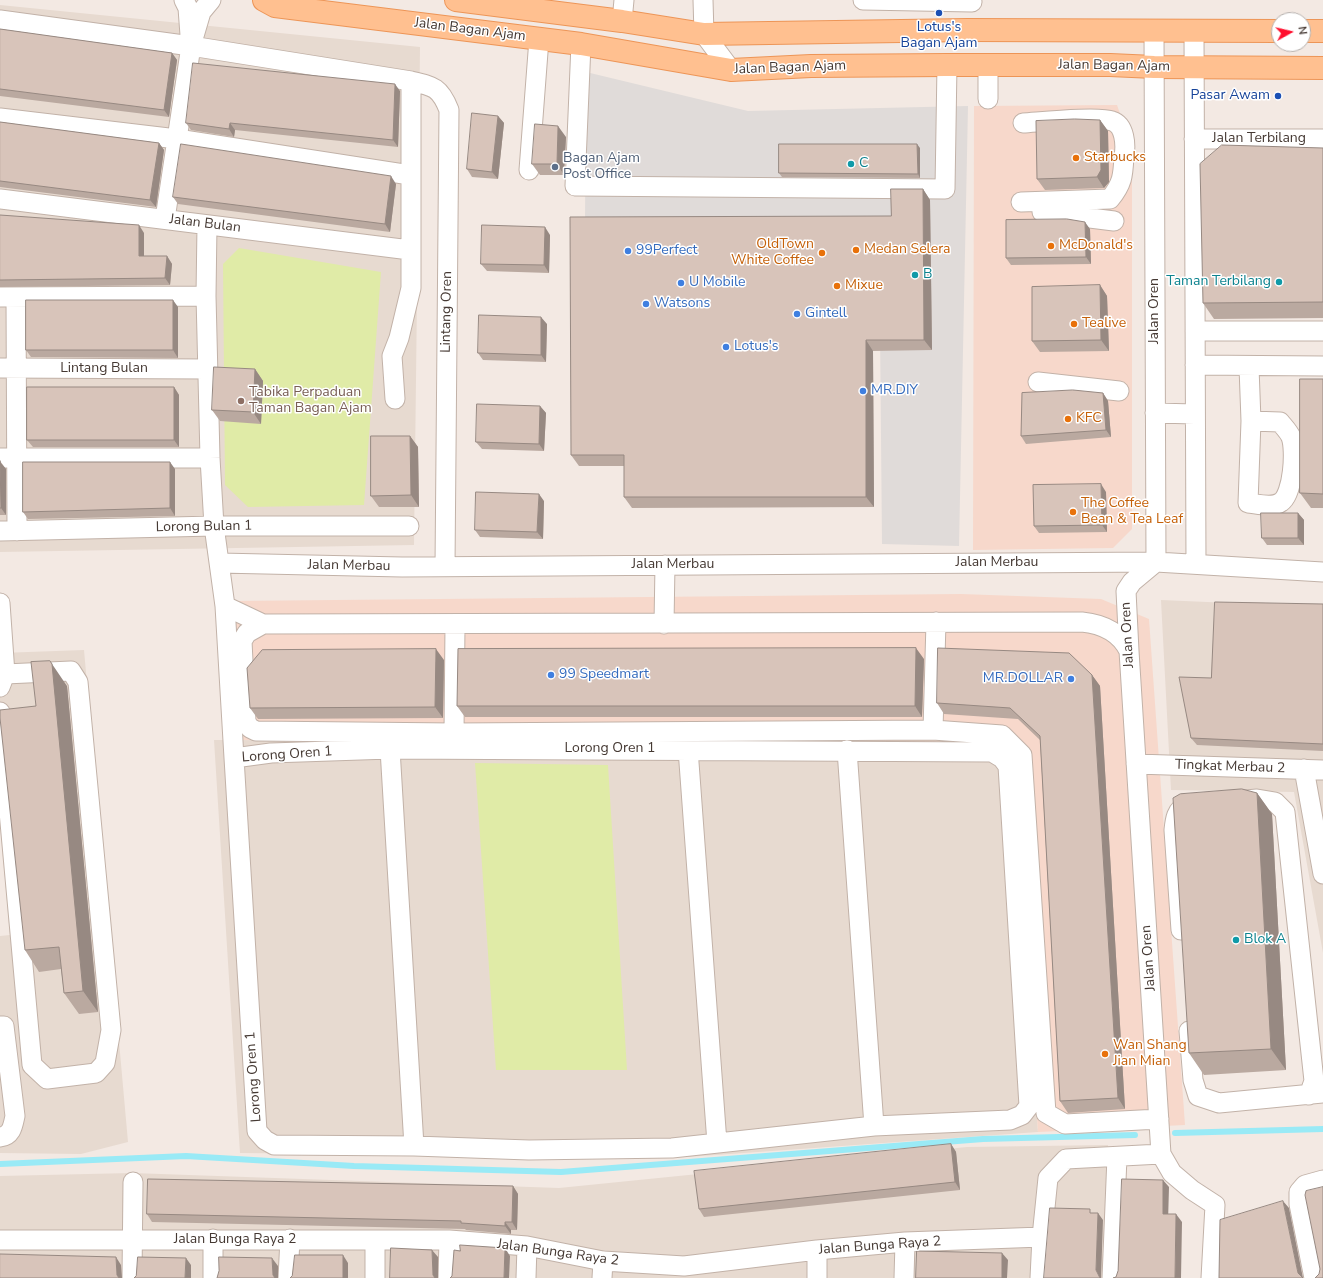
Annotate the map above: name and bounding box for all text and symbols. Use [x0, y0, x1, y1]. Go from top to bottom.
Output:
marker: Lotus's Bagan Ajam [934, 8, 944, 18]
north arrow [1271, 12, 1311, 52]
street label: Jalan Bagan Ajam [413, 15, 527, 45]
place label: Lotus's Bagan Ajam [901, 20, 977, 52]
text: N [1294, 25, 1310, 36]
street label: Jalan Bagan Ajam [1058, 57, 1170, 75]
street label: Jalan Bagan Ajam [734, 58, 846, 78]
place label: Pasar Awam [1190, 88, 1270, 104]
marker: Pasar Awam [1273, 91, 1283, 101]
street label: Jalan Terbilang [1212, 131, 1306, 147]
place label: Starbucks [1084, 150, 1146, 166]
place label: Bagan Ajam Post Office [563, 151, 640, 184]
marker: Starbucks [1071, 153, 1081, 163]
place label: C [859, 156, 868, 172]
marker: C [846, 159, 856, 169]
marker: Bagan Ajam Post Office [550, 162, 560, 172]
street label: Jalan Bulan [168, 211, 242, 237]
place label: OldTown White Coffee [731, 237, 814, 270]
place label: McDonald's [1059, 238, 1133, 254]
marker: McDonald's [1046, 241, 1056, 251]
place label: Medan Selera [864, 242, 950, 258]
place label: 99Perfect [636, 243, 697, 259]
marker: Medan Selera [851, 245, 861, 255]
marker: 99Perfect [623, 246, 633, 256]
marker: OldTown White Coffee [817, 248, 827, 258]
place label: B [923, 267, 932, 283]
marker: B [910, 270, 920, 280]
street label: Lintang Oren [438, 271, 456, 353]
place label: Taman Terbilang [1166, 274, 1271, 290]
place label: U Mobile [689, 275, 745, 291]
marker: Taman Terbilang [1274, 277, 1284, 287]
marker: U Mobile [676, 278, 686, 288]
place label: Mixue [845, 278, 883, 294]
street label: Jalan Oren [1147, 278, 1163, 344]
marker: Mixue [832, 281, 842, 291]
place label: Watsons [654, 296, 710, 312]
marker: Watsons [641, 299, 651, 309]
place label: Gintell [805, 306, 847, 322]
marker: Gintell [792, 309, 802, 319]
place label: Tealive [1082, 316, 1126, 332]
marker: Tealive [1069, 319, 1079, 329]
place label: Lotus's [734, 339, 779, 355]
marker: Lotus's [721, 342, 731, 352]
street label: Lintang Bulan [60, 361, 148, 377]
place label: MR.DIY [871, 383, 918, 399]
place label: Tabika Perpaduan Taman Bagan Ajam [249, 385, 372, 418]
marker: MR.DIY [858, 386, 868, 396]
marker: Tabika Perpaduan Taman Bagan Ajam [236, 396, 246, 406]
place label: KFC [1076, 411, 1102, 427]
marker: KFC [1063, 414, 1073, 424]
place label: The Coffee Bean & Tea Leaf [1081, 496, 1183, 528]
marker: The Coffee Bean & Tea Leaf [1068, 507, 1078, 517]
street label: Lorong Bulan 1 [156, 518, 252, 536]
street label: Jalan Merbau [956, 555, 1038, 571]
street label: Jalan Merbau [307, 557, 391, 575]
street label: Jalan Merbau [632, 557, 714, 573]
street label: Jalan Oren [1118, 602, 1138, 668]
place label: 99 Speedmart [559, 667, 649, 683]
marker: 99 Speedmart [546, 670, 556, 680]
place label: MR.DOLLAR [983, 671, 1063, 687]
marker: MR.DOLLAR [1066, 674, 1076, 684]
street label: Lorong Oren 1 [565, 741, 655, 757]
street label: Lorong Oren 1 [241, 743, 333, 767]
street label: Tingkat Merbau 2 [1174, 757, 1286, 777]
street label: Jalan Oren [1138, 924, 1160, 992]
place label: Blok A [1244, 932, 1286, 948]
marker: Blok A [1231, 935, 1241, 945]
street label: Lorong Oren 1 [242, 1031, 266, 1123]
place label: Wan Shang Jian Mian [1113, 1038, 1187, 1070]
marker: Wan Shang Jian Mian [1100, 1049, 1110, 1059]
street label: Jalan Bunga Raya 2 [174, 1232, 296, 1248]
street label: Jalan Bunga Raya 2 [818, 1233, 942, 1259]
street label: Jalan Bunga Raya 2 [496, 1236, 620, 1270]

